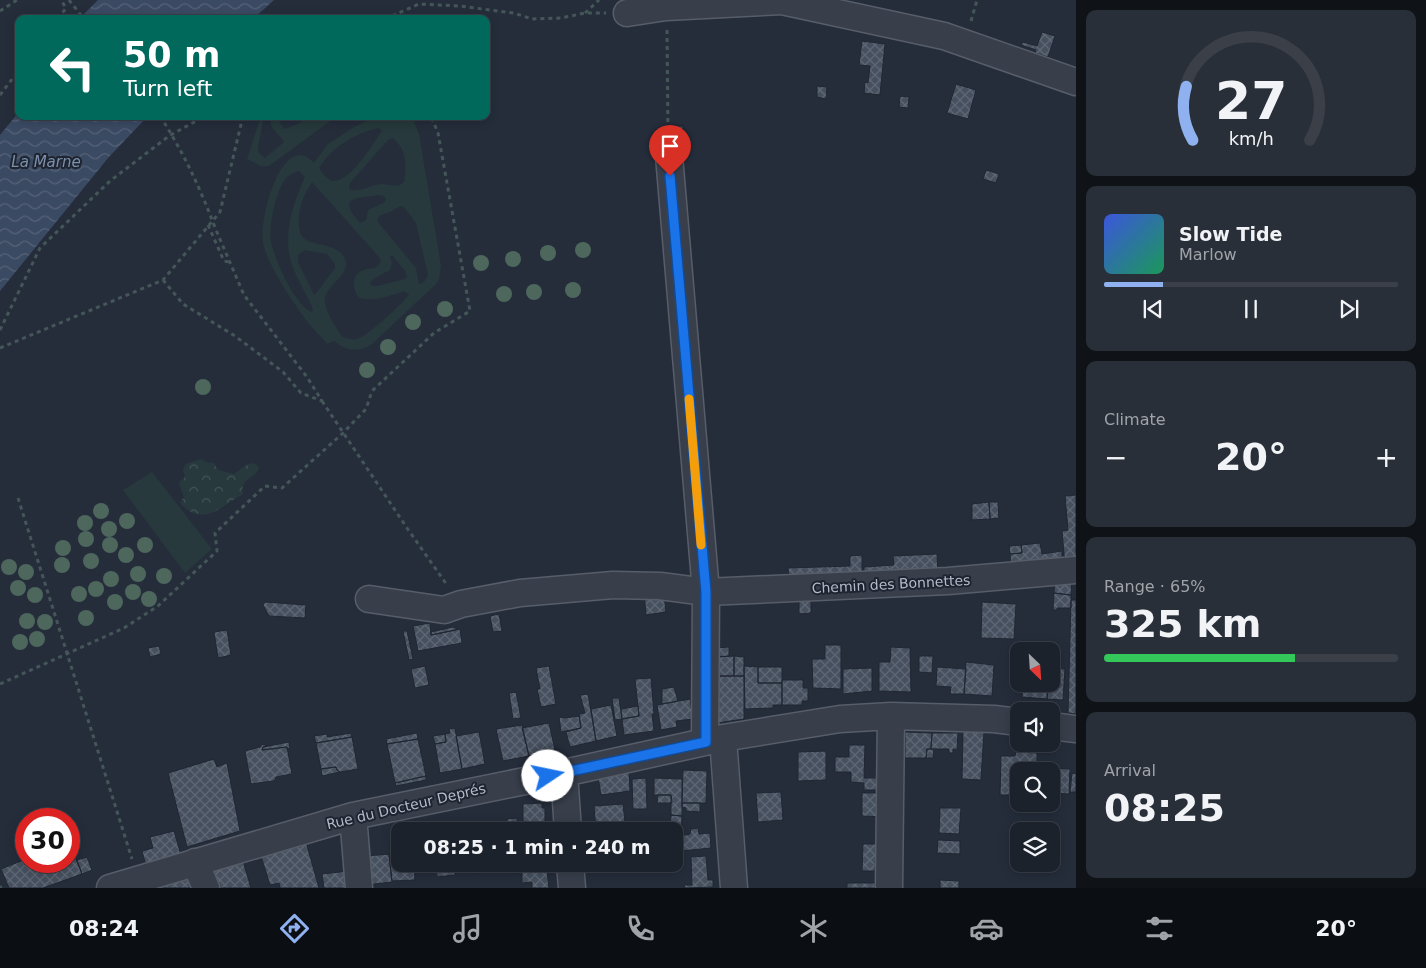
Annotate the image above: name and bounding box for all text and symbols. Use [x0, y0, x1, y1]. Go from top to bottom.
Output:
icon: left [40, 35, 105, 100]
text: 50 m [123, 35, 220, 75]
text: 27 [1215, 71, 1287, 131]
text: Turn left [123, 76, 212, 101]
pin [649, 125, 691, 176]
text: km/h [1228, 128, 1274, 149]
icon: arrive [656, 132, 684, 160]
water label: La Marne [11, 153, 81, 171]
text: Slow Tide [1179, 223, 1282, 245]
text: Marlow [1179, 245, 1237, 264]
icon: previous [1139, 295, 1167, 323]
icon: pause [1237, 295, 1265, 323]
icon: next [1335, 295, 1363, 323]
text: Climate [1104, 410, 1166, 429]
text: 20° [1215, 435, 1287, 479]
text: − [1104, 441, 1127, 474]
text: + [1375, 441, 1398, 474]
street label: Chemin des Bonnettes [811, 572, 971, 596]
text: Range · 65% [1104, 577, 1206, 596]
text: 325 km [1104, 602, 1261, 646]
north arrow [1010, 642, 1060, 692]
map controls [1010, 642, 1060, 872]
button: sound [1010, 702, 1060, 752]
position arrow [521, 749, 573, 801]
text: Arrival [1104, 761, 1156, 780]
button: search [1010, 762, 1060, 812]
street label: Rue du Docteur Deprés [325, 780, 487, 832]
text: 08:25 [1104, 786, 1225, 830]
speed limit sign: 30 [15, 808, 80, 873]
button: layers [1010, 822, 1060, 872]
text: 08:25 · 1 min · 240 m [423, 836, 651, 858]
icon: directions [277, 911, 312, 946]
icon: music [450, 911, 485, 946]
icon: phone [623, 911, 658, 946]
icon: climate [796, 911, 831, 946]
icon: car [969, 911, 1004, 946]
icon: filters [1142, 911, 1177, 946]
text: 08:24 [69, 916, 139, 941]
text: 20° [1315, 916, 1357, 941]

